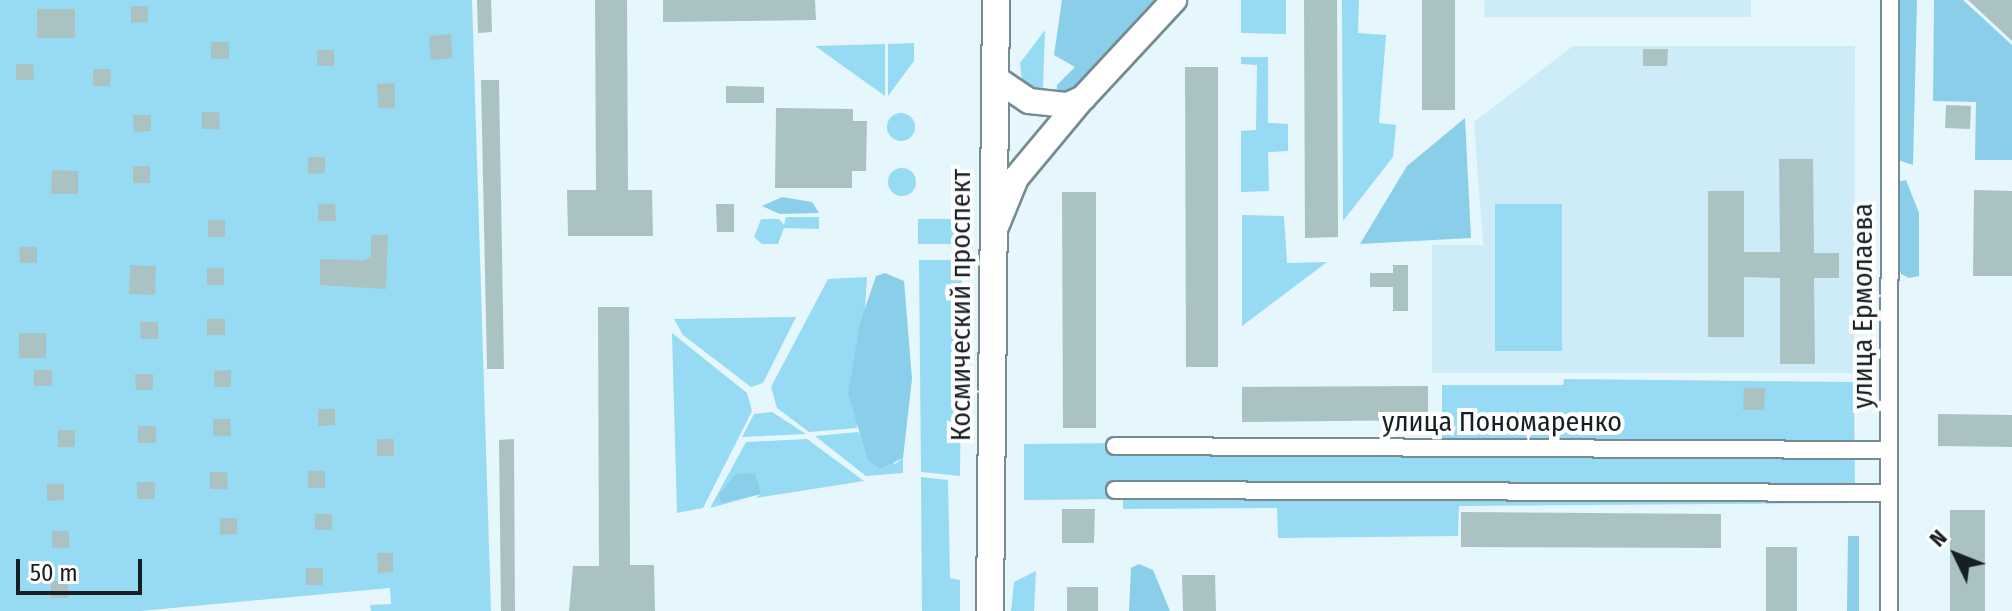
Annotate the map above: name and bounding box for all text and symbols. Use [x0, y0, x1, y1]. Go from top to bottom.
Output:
street label: Космический проспект [944, 169, 978, 441]
street label: улица Ермолаева [1846, 203, 1880, 409]
street label: улица Пономаренко [1382, 405, 1622, 439]
north arrow [1916, 515, 1996, 595]
text: N [1924, 524, 1952, 552]
scale bar [20, 543, 146, 593]
text: 50 m [30, 559, 78, 587]

